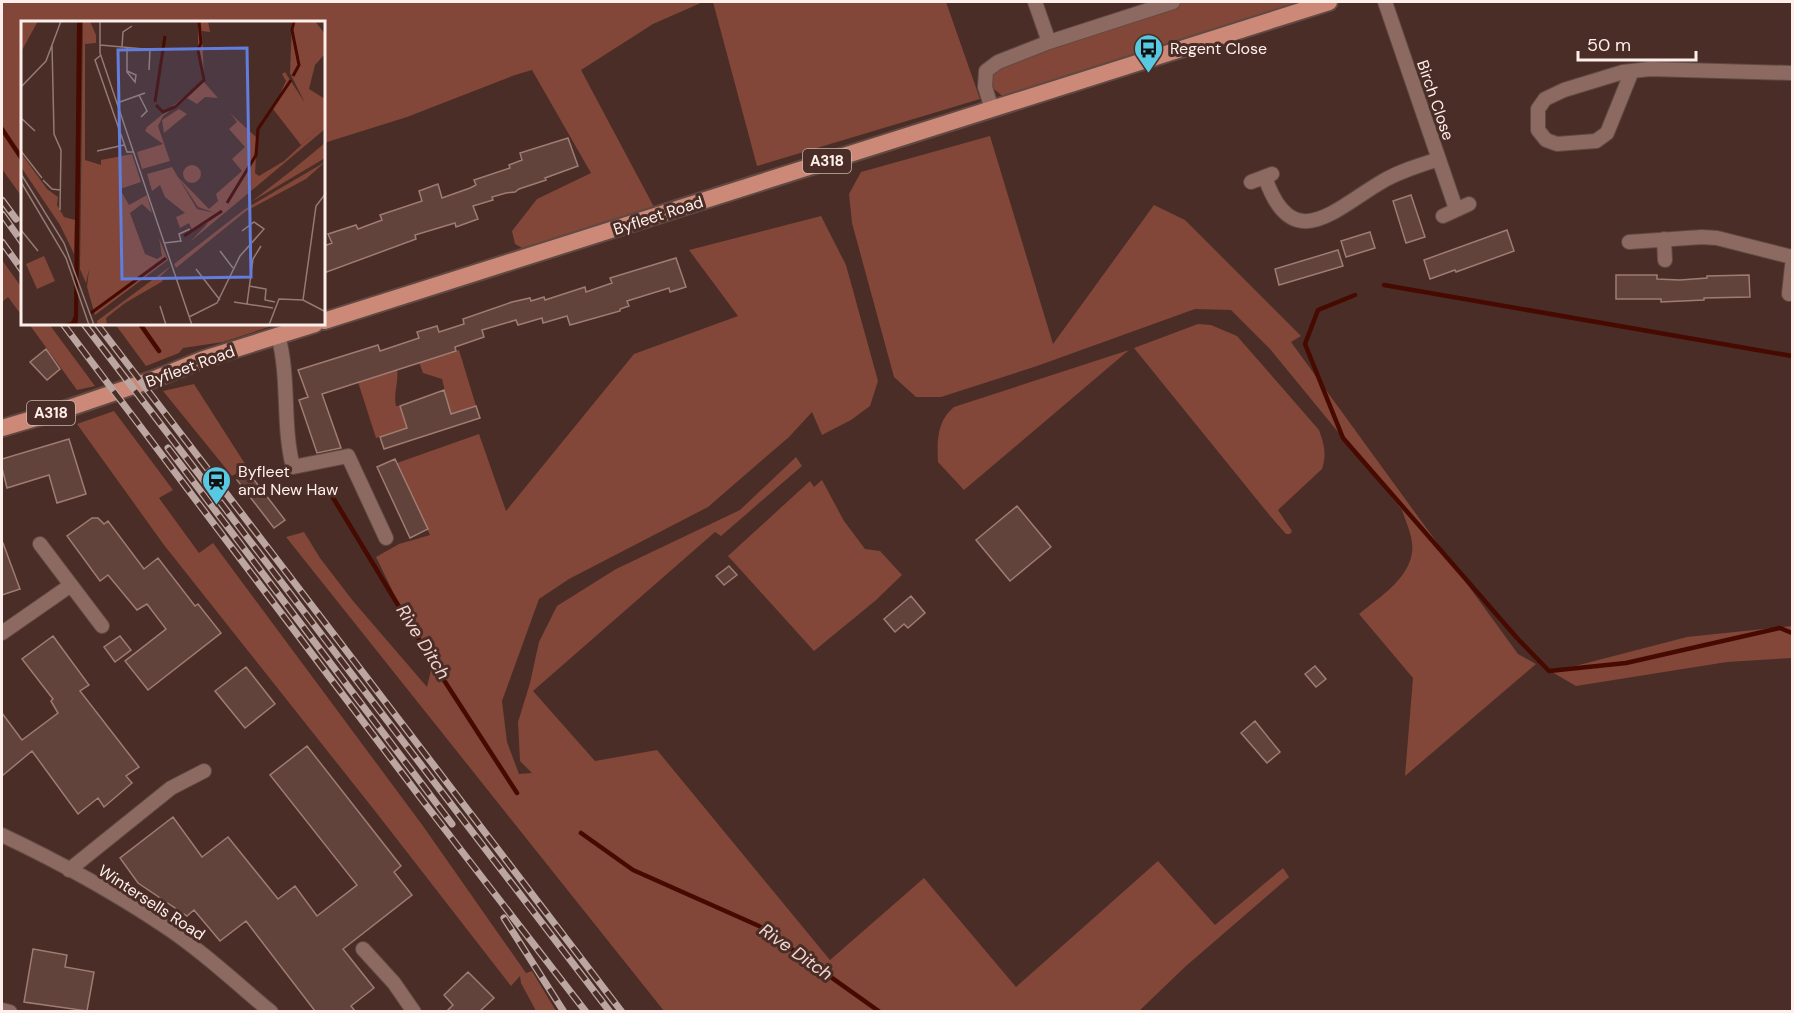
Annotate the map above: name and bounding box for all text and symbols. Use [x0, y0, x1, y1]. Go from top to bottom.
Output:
inset map [21, 21, 326, 326]
scale bar [1578, 24, 1696, 62]
bus stop icon: Regent Close [1133, 32, 1165, 74]
text: 50 m [1587, 33, 1631, 57]
place label: Regent Close [1170, 38, 1267, 59]
street label: Birch Close [1412, 57, 1459, 143]
road number: A318 [803, 149, 851, 173]
street label: Byfleet Road [611, 191, 706, 240]
street label: Byfleet Road [143, 341, 238, 392]
road number: A318 [27, 401, 75, 425]
place label: Byfleet and New Haw [238, 461, 338, 500]
station icon: Byfleet and New Haw [201, 464, 233, 506]
water label: Rive Ditch [391, 600, 455, 684]
street label: Wintersells Road [94, 860, 209, 945]
water label: Rive Ditch [755, 918, 837, 986]

